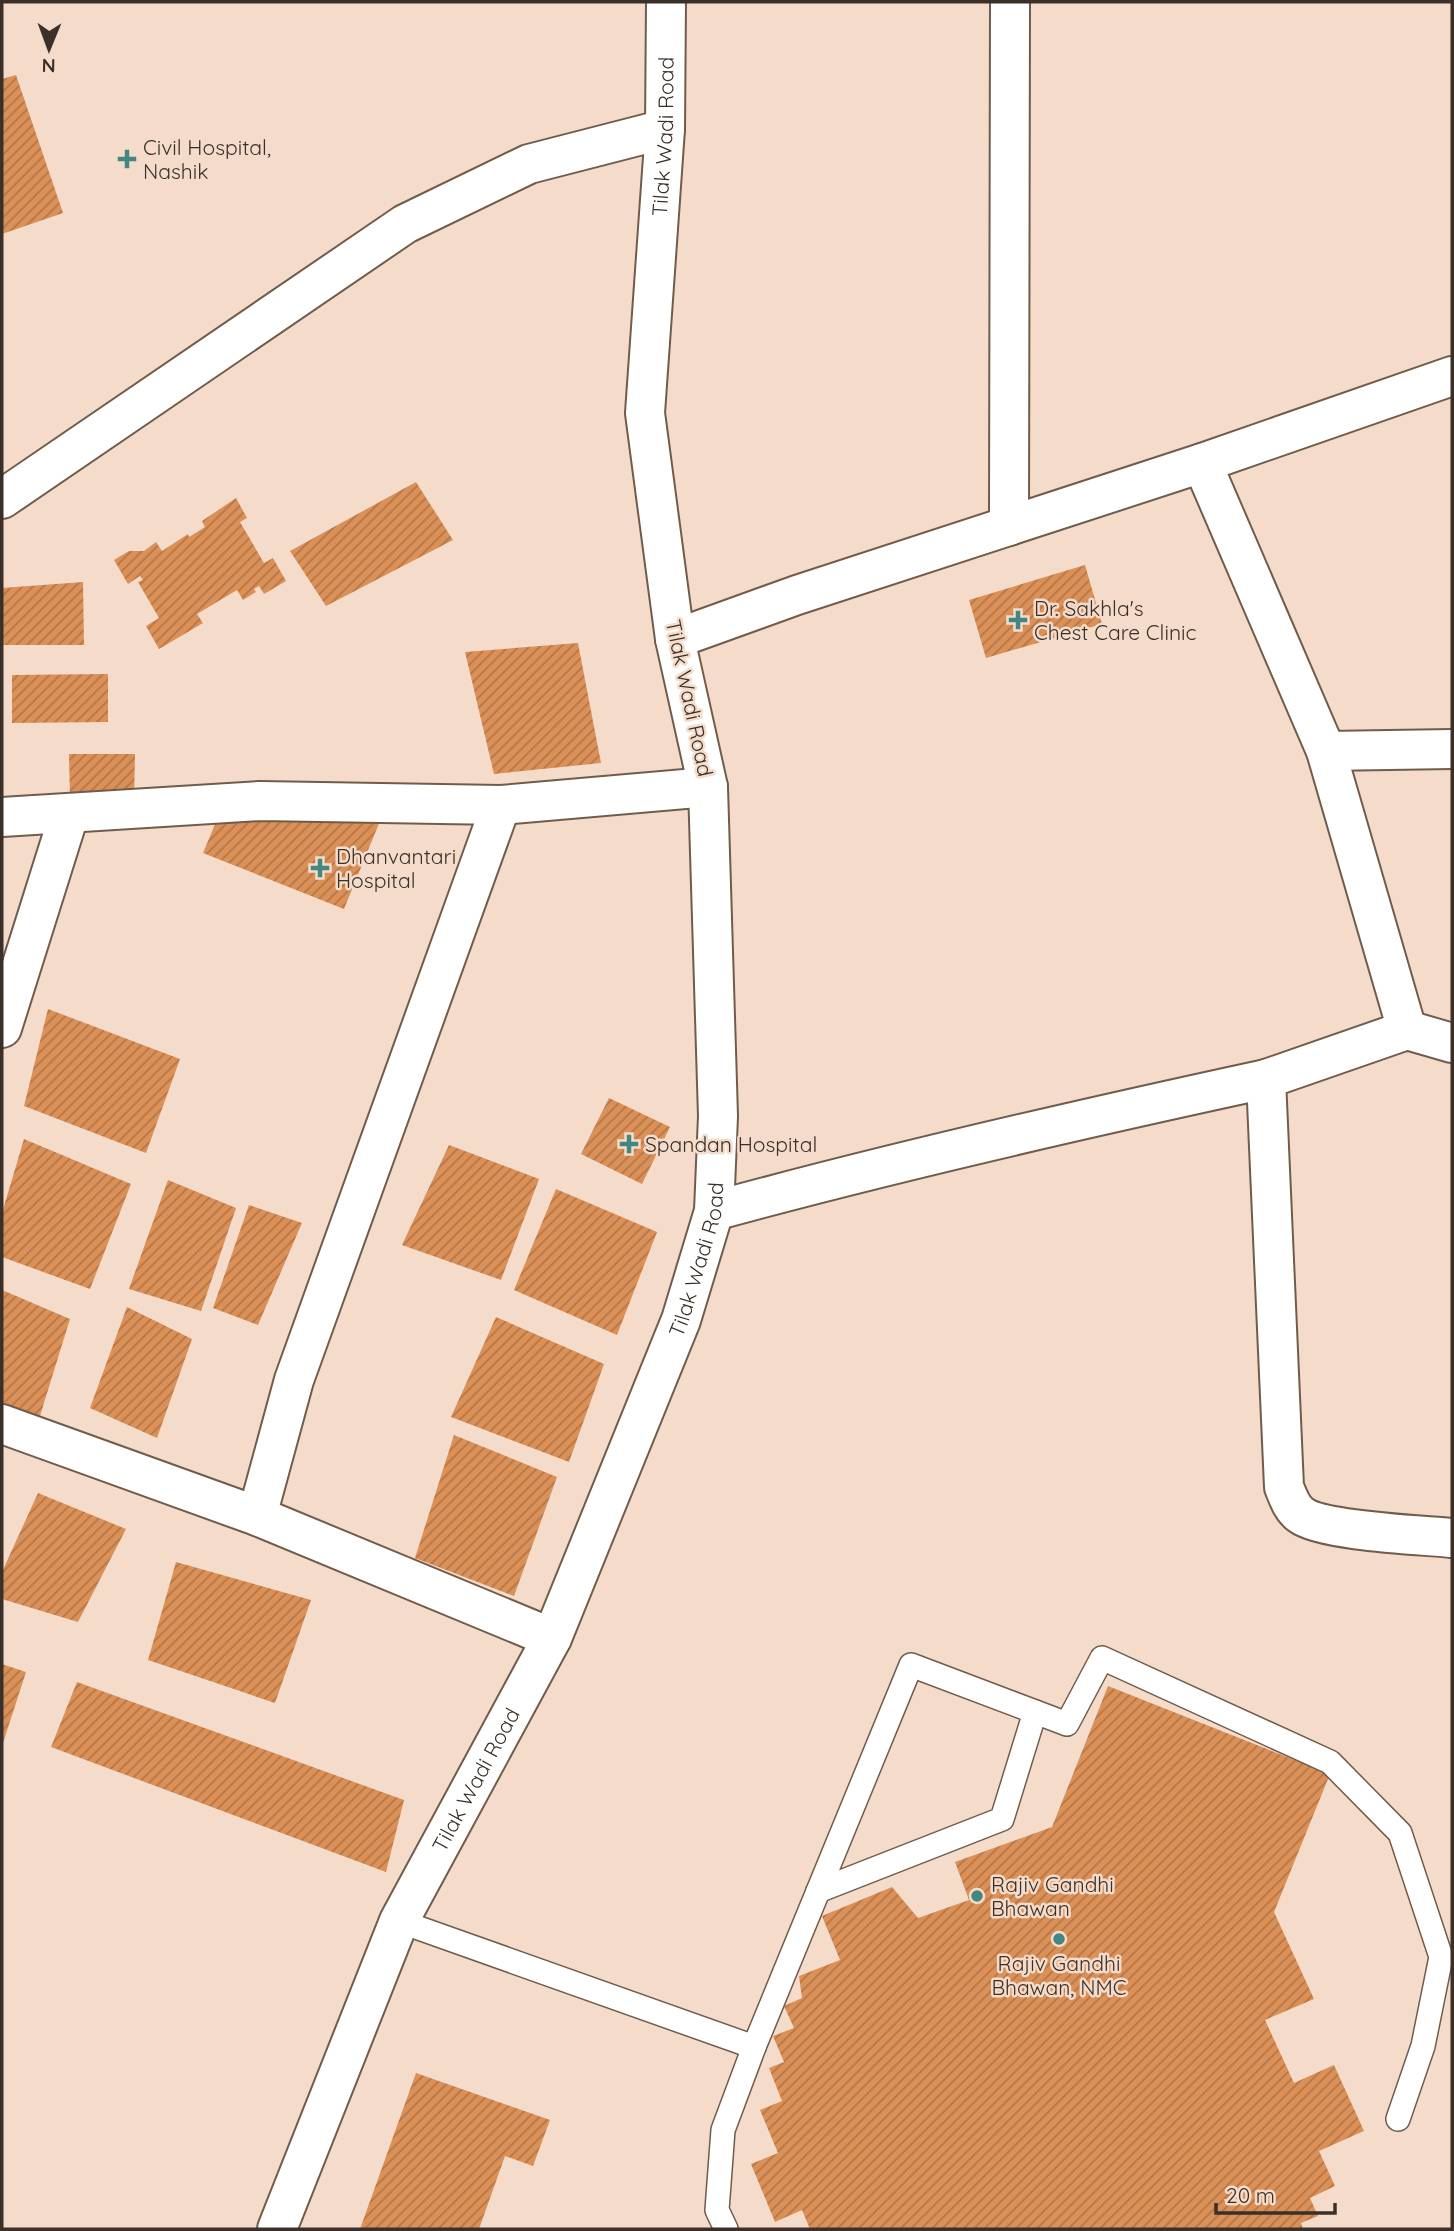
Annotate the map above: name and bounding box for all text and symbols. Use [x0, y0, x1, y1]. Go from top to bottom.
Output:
north arrow [14, 14, 84, 84]
text: N [42, 54, 56, 78]
street label: Tilak Wadi Road [646, 57, 679, 217]
place label: Civil Hospital, Nashik [143, 134, 271, 184]
marker: Civil Hospital, Nashik [117, 149, 137, 169]
place label: Dr. Sakhla's Chest Care Clinic [1034, 595, 1197, 645]
marker: Dr. Sakhla's Chest Care Clinic [1008, 610, 1028, 630]
street label: Tilak Wadi Road [661, 617, 719, 779]
place label: Dhanvantari Hospital [336, 843, 456, 893]
marker: Dhanvantari Hospital [310, 858, 330, 878]
place label: Spandan Hospital [645, 1131, 817, 1157]
marker: Spandan Hospital [619, 1134, 639, 1154]
street label: Tilak Wadi Road [663, 1182, 728, 1341]
street label: Tilak Wadi Road [426, 1703, 525, 1856]
place label: Rajiv Gandhi Bhawan [991, 1871, 1114, 1921]
marker: Rajiv Gandhi Bhawan [969, 1888, 985, 1904]
marker: Rajiv Gandhi Bhawan, NMC [1051, 1931, 1067, 1947]
place label: Rajiv Gandhi Bhawan, NMC [991, 1950, 1127, 2000]
scale bar [1216, 2172, 1335, 2216]
text: 20 m [1226, 2182, 1275, 2208]

